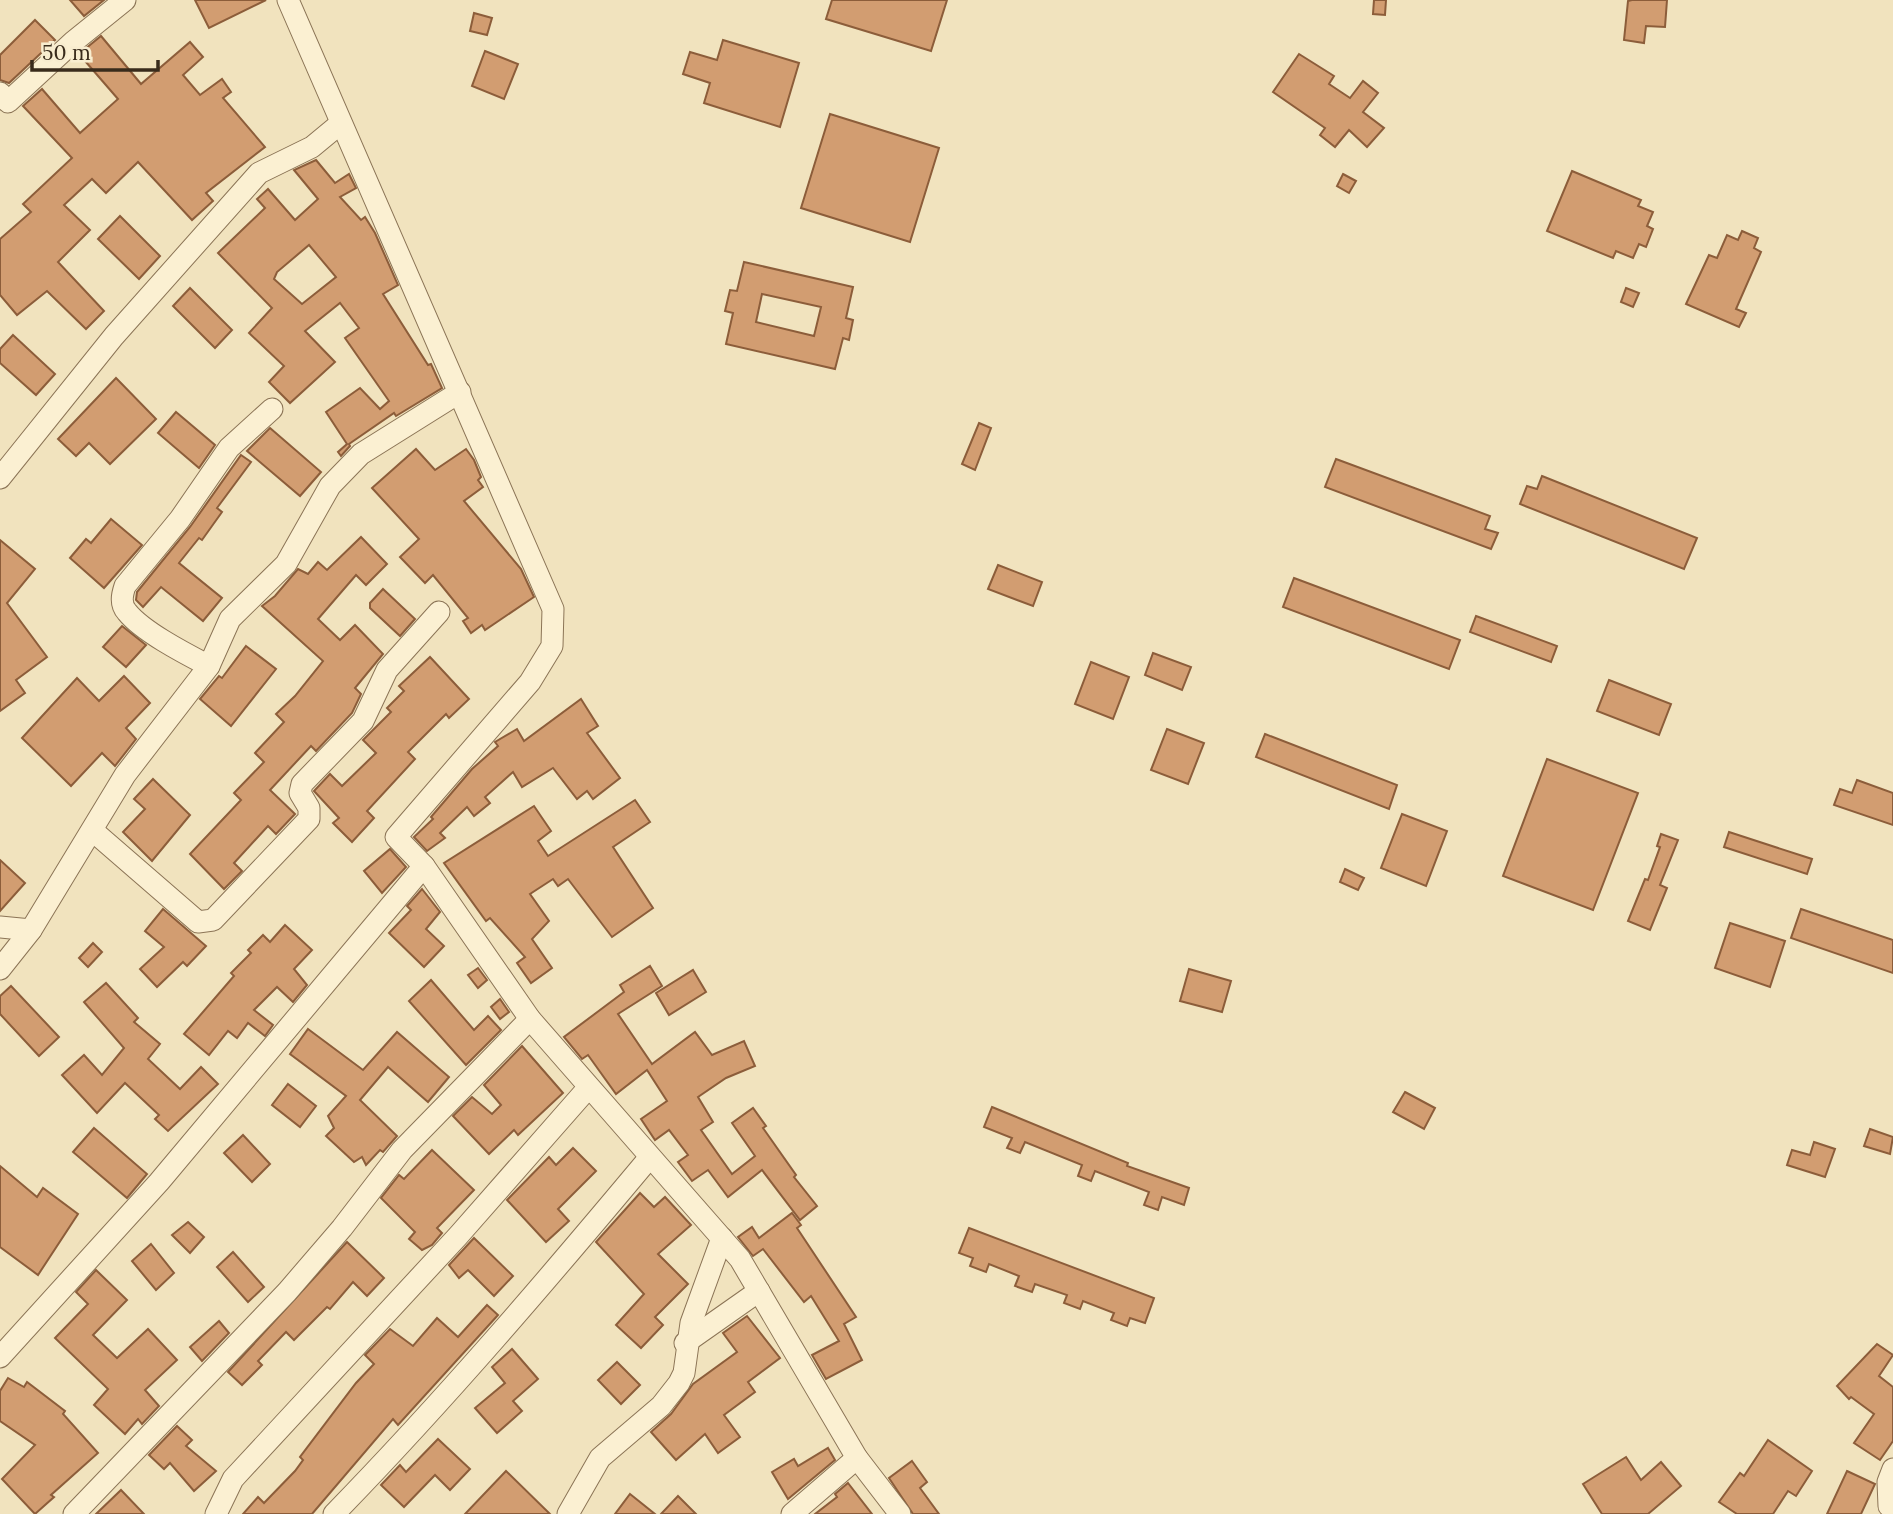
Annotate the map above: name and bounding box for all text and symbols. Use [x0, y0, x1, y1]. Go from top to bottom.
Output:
scale bar [32, 28, 158, 72]
text: 50 m [42, 39, 91, 66]

